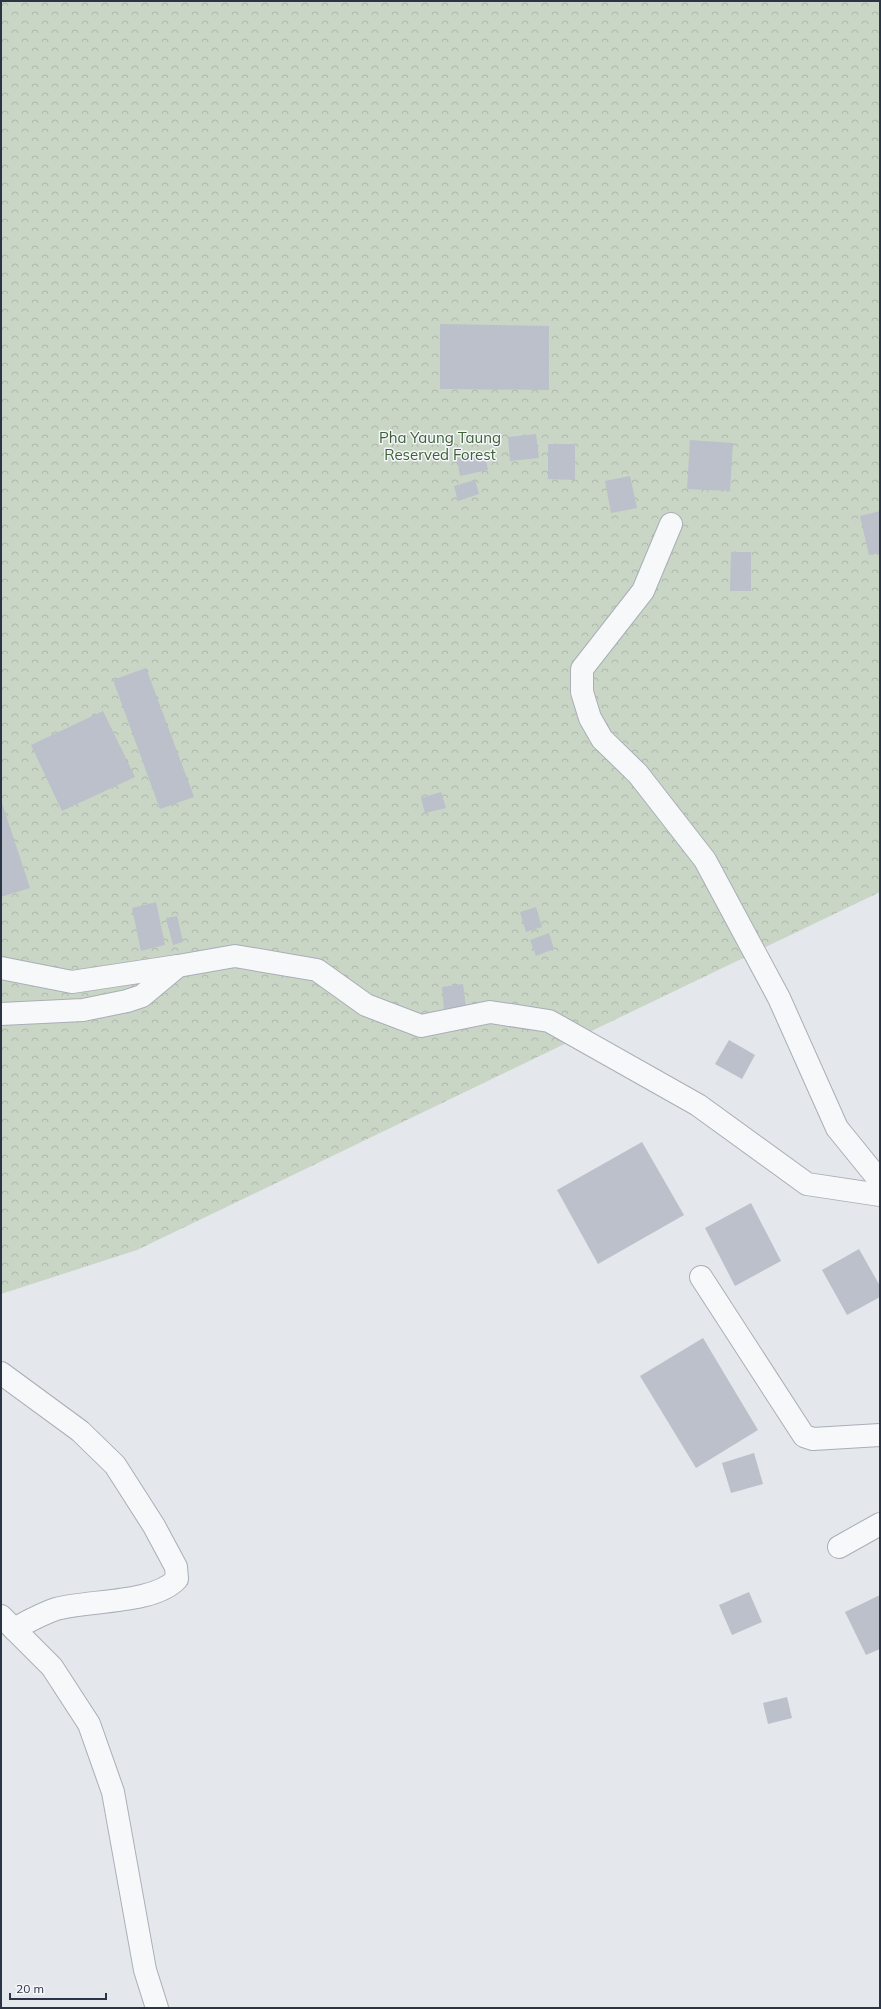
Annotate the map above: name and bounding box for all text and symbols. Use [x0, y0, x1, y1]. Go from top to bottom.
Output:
park label: Pha Yaung Taung Reserved Forest [379, 428, 501, 464]
scale bar [10, 1975, 106, 2001]
text: 20 m [16, 1981, 44, 1996]

